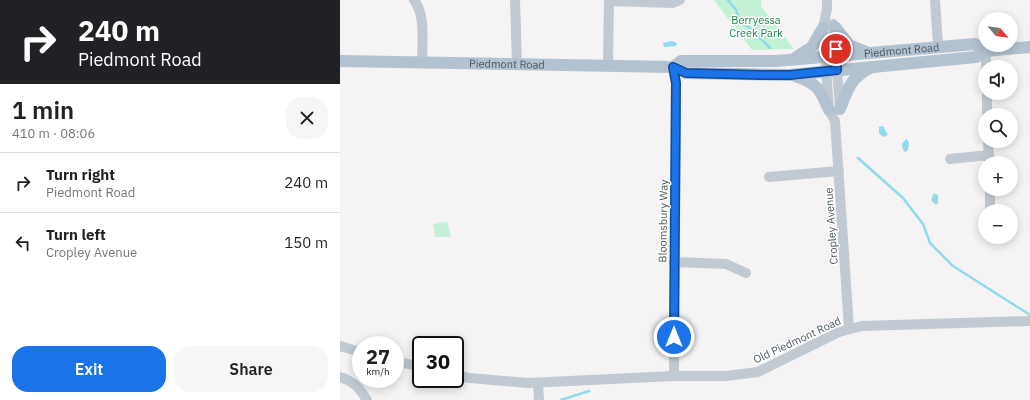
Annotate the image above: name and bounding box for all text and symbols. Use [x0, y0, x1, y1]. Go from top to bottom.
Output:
text: 240 m [78, 12, 160, 49]
north arrow [978, 12, 1018, 52]
map controls [978, 12, 1018, 244]
park label: Berryessa Creek Park [729, 13, 783, 40]
icon: right [12, 16, 64, 68]
pin [819, 32, 853, 66]
icon: arrive [825, 38, 847, 60]
street label: Piedmont Road [863, 40, 940, 60]
text: Piedmont Road [78, 48, 202, 71]
street label: Piedmont Road [469, 56, 545, 72]
button: sound [978, 60, 1018, 100]
text: 1 min [12, 94, 74, 126]
button: close [286, 97, 328, 139]
button: search [978, 108, 1018, 148]
text: 410 m · 08:06 [12, 125, 95, 142]
button: + [978, 156, 1018, 196]
text: Turn right [46, 165, 115, 184]
icon: right [12, 172, 34, 194]
text: 240 m [284, 173, 328, 192]
street label: Bloomsbury Way [655, 179, 671, 263]
text: Piedmont Road [46, 184, 135, 201]
street label: Cropley Avenue [821, 187, 841, 265]
button: − [978, 204, 1018, 244]
text: Turn left [46, 225, 106, 244]
icon: left [12, 232, 34, 254]
text: 150 m [284, 233, 328, 252]
text: Cropley Avenue [46, 244, 137, 261]
street label: Old Piedmont Road [751, 314, 843, 366]
position arrow [653, 316, 695, 358]
speed limit sign: 30 [412, 336, 464, 388]
text: 27 [366, 343, 390, 370]
button: Exit [12, 346, 166, 392]
button: Share [174, 346, 328, 392]
text: km/h [366, 365, 390, 378]

